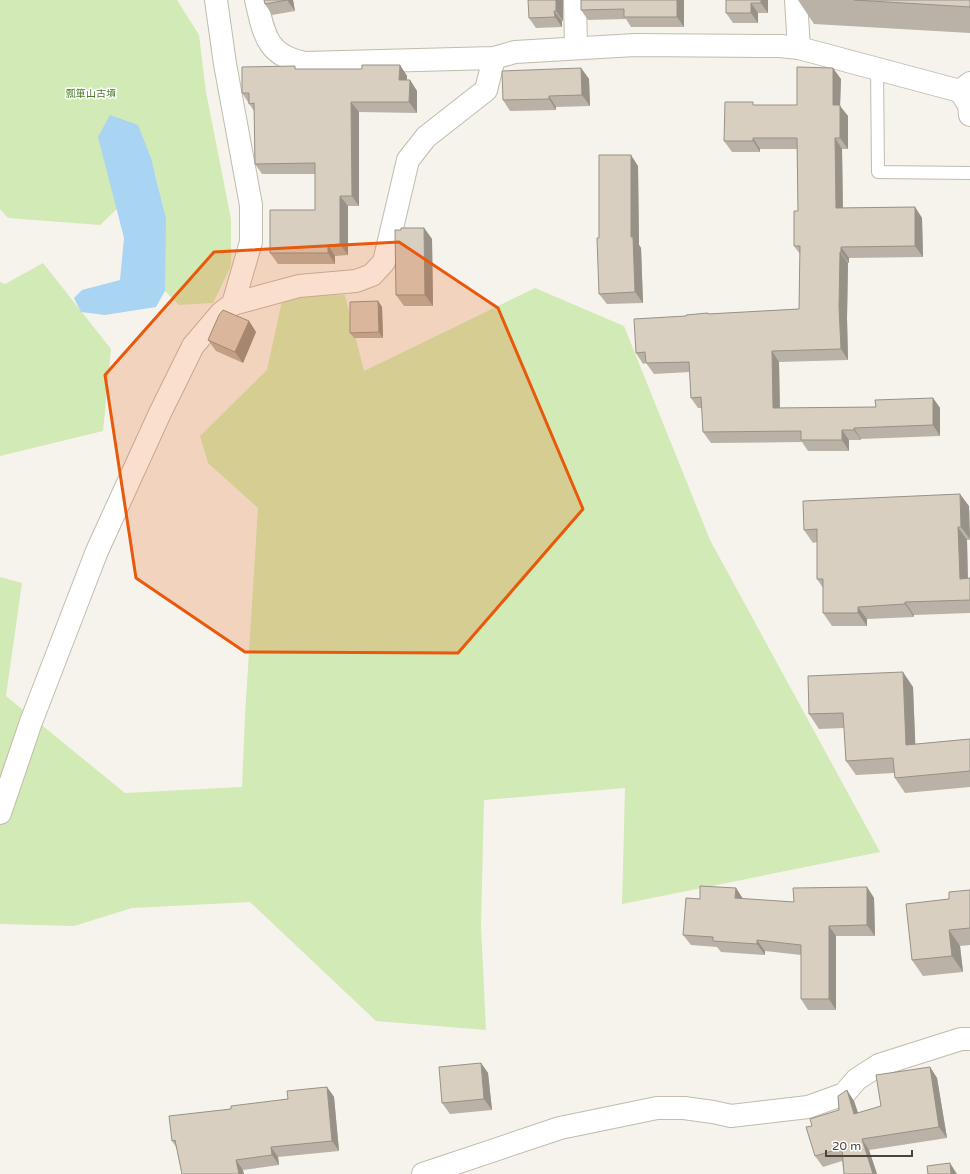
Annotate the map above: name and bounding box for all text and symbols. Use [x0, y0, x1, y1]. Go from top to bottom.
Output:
park label: 瓢箪山古墳 [66, 88, 116, 100]
scale bar [826, 1132, 912, 1158]
text: 20 m [832, 1139, 861, 1153]

